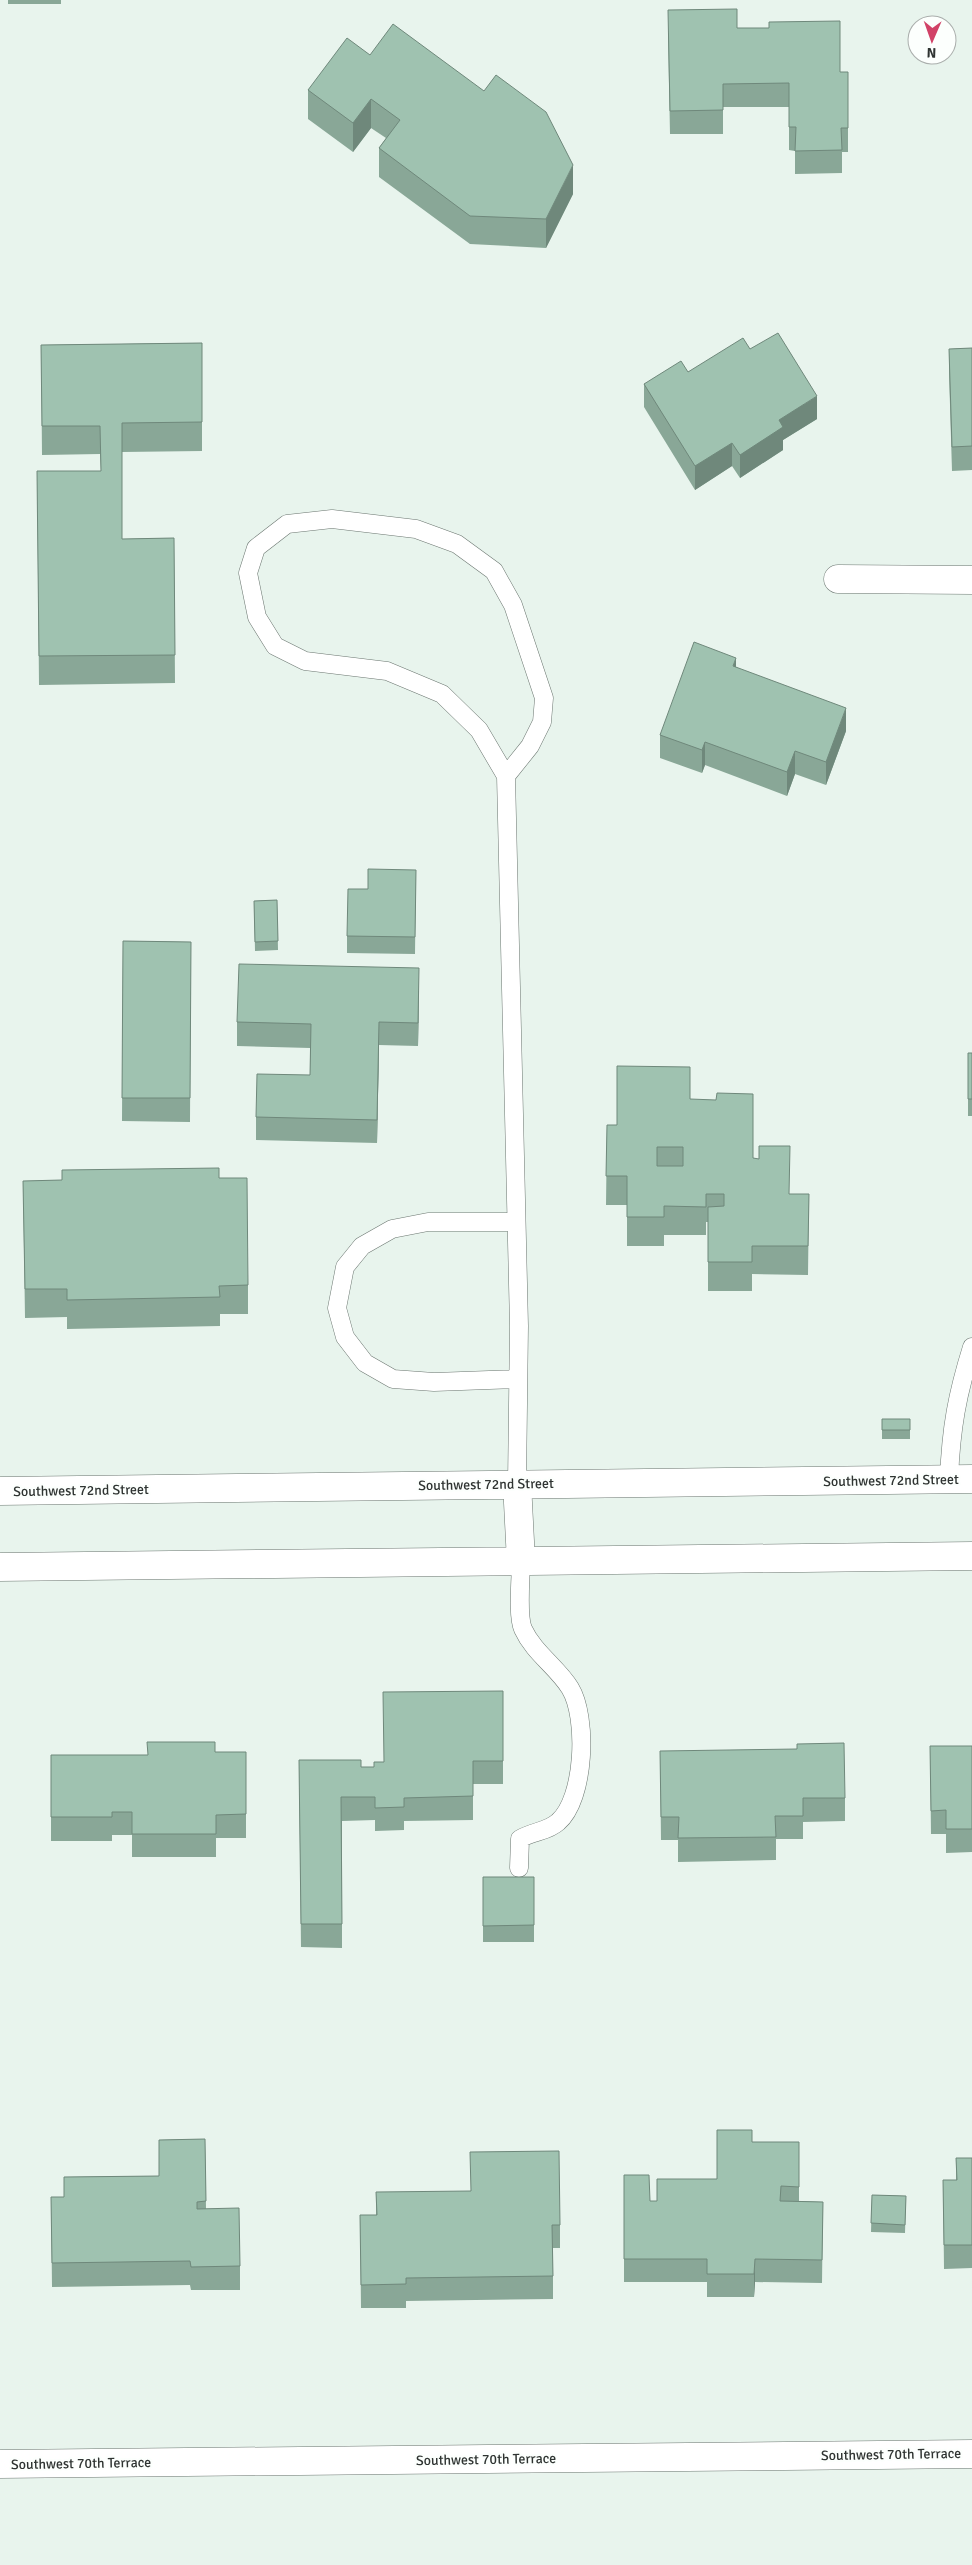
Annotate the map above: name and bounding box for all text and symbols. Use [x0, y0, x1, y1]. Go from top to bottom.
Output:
north arrow [907, 15, 957, 65]
text: N [926, 44, 937, 61]
street label: Southwest 72nd Street [823, 1471, 959, 1490]
street label: Southwest 72nd Street [418, 1475, 554, 1494]
street label: Southwest 72nd Street [13, 1481, 149, 1500]
street label: Southwest 70th Terrace [821, 2445, 961, 2464]
street label: Southwest 70th Terrace [416, 2450, 556, 2469]
street label: Southwest 70th Terrace [11, 2454, 151, 2473]

